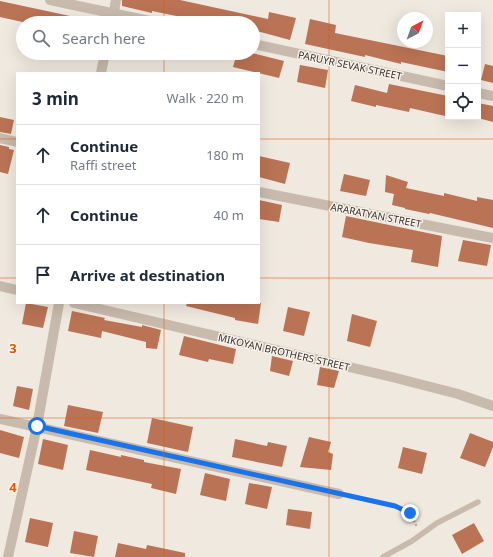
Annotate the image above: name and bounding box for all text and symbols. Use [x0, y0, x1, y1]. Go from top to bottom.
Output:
north arrow [397, 12, 433, 48]
map controls [445, 12, 481, 120]
button: + [445, 12, 481, 48]
search box [16, 16, 260, 60]
icon: search [30, 27, 52, 49]
text: Search here [62, 28, 145, 48]
street label: PARUYR SEVAK STREET [297, 47, 404, 83]
button: − [445, 48, 481, 84]
button: locate [445, 84, 481, 120]
text: 3 min [32, 87, 79, 110]
text: Walk · 220 m [166, 89, 244, 107]
text: Continue [70, 136, 138, 156]
icon: ahead [32, 144, 54, 166]
text: 180 m [206, 146, 244, 164]
text: Raffi street [70, 156, 136, 174]
street label: ARARATYAN STREET [329, 199, 423, 231]
icon: ahead [32, 204, 54, 226]
text: Continue [70, 205, 138, 225]
text: 40 m [214, 206, 244, 224]
icon: arrive [32, 264, 54, 286]
text: Arrive at destination [70, 265, 225, 285]
street label: MIKOYAN BROTHERS STREET [217, 330, 352, 374]
text: 3 [9, 339, 17, 357]
route start [28, 417, 46, 435]
text: 4 [9, 478, 17, 496]
route end [401, 504, 419, 522]

